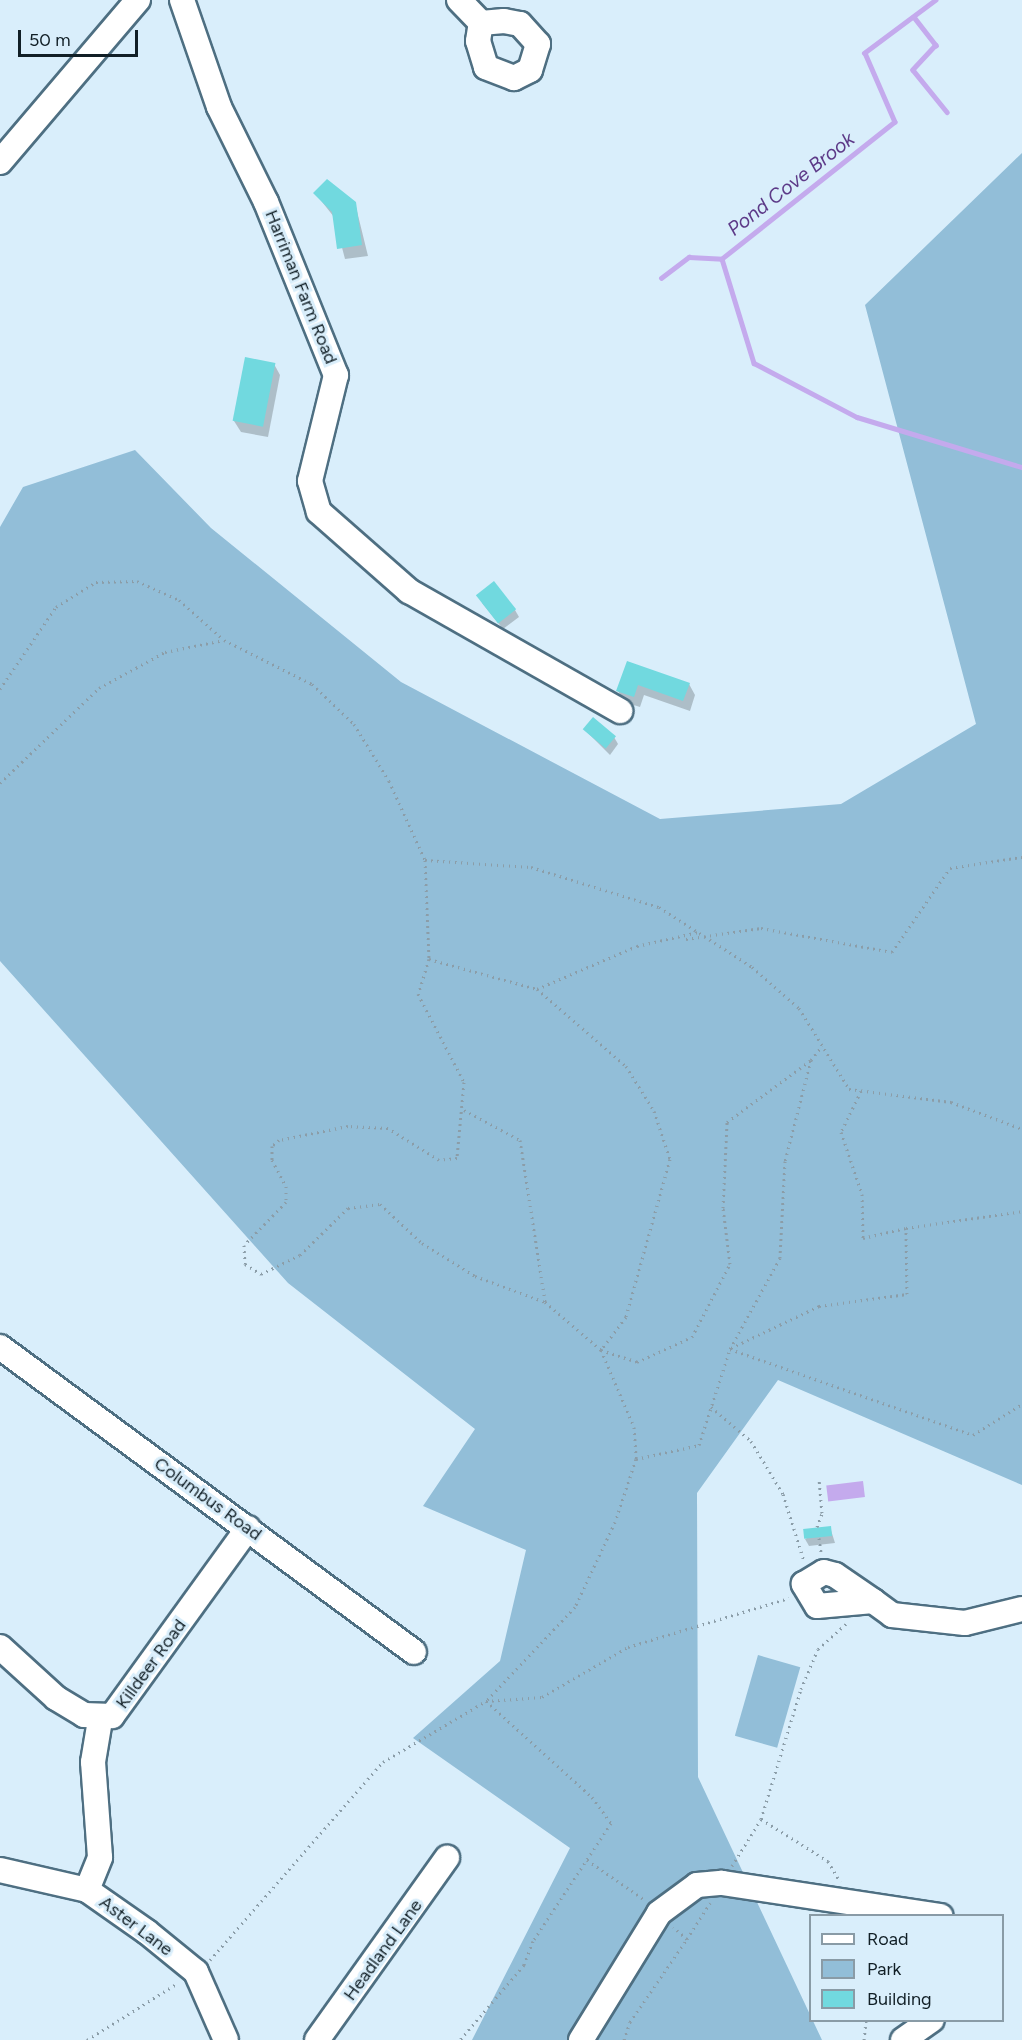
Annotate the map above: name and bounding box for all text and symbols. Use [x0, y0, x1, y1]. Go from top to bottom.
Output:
scale bar [21, 18, 141, 56]
text: 50 m [29, 29, 71, 51]
water label: Pond Cove Brook [723, 127, 859, 241]
street label: Harriman Farm Road [260, 207, 342, 367]
street label: Columbus Road [150, 1453, 266, 1545]
street label: Killdeer Road [111, 1615, 191, 1713]
street label: Aster Lane [95, 1891, 177, 1961]
street label: Headland Lane [339, 1895, 427, 2005]
legend [809, 1914, 1004, 2022]
text: Road [867, 1928, 908, 1950]
text: Park [867, 1958, 901, 1980]
text: Building [867, 1988, 932, 2010]

